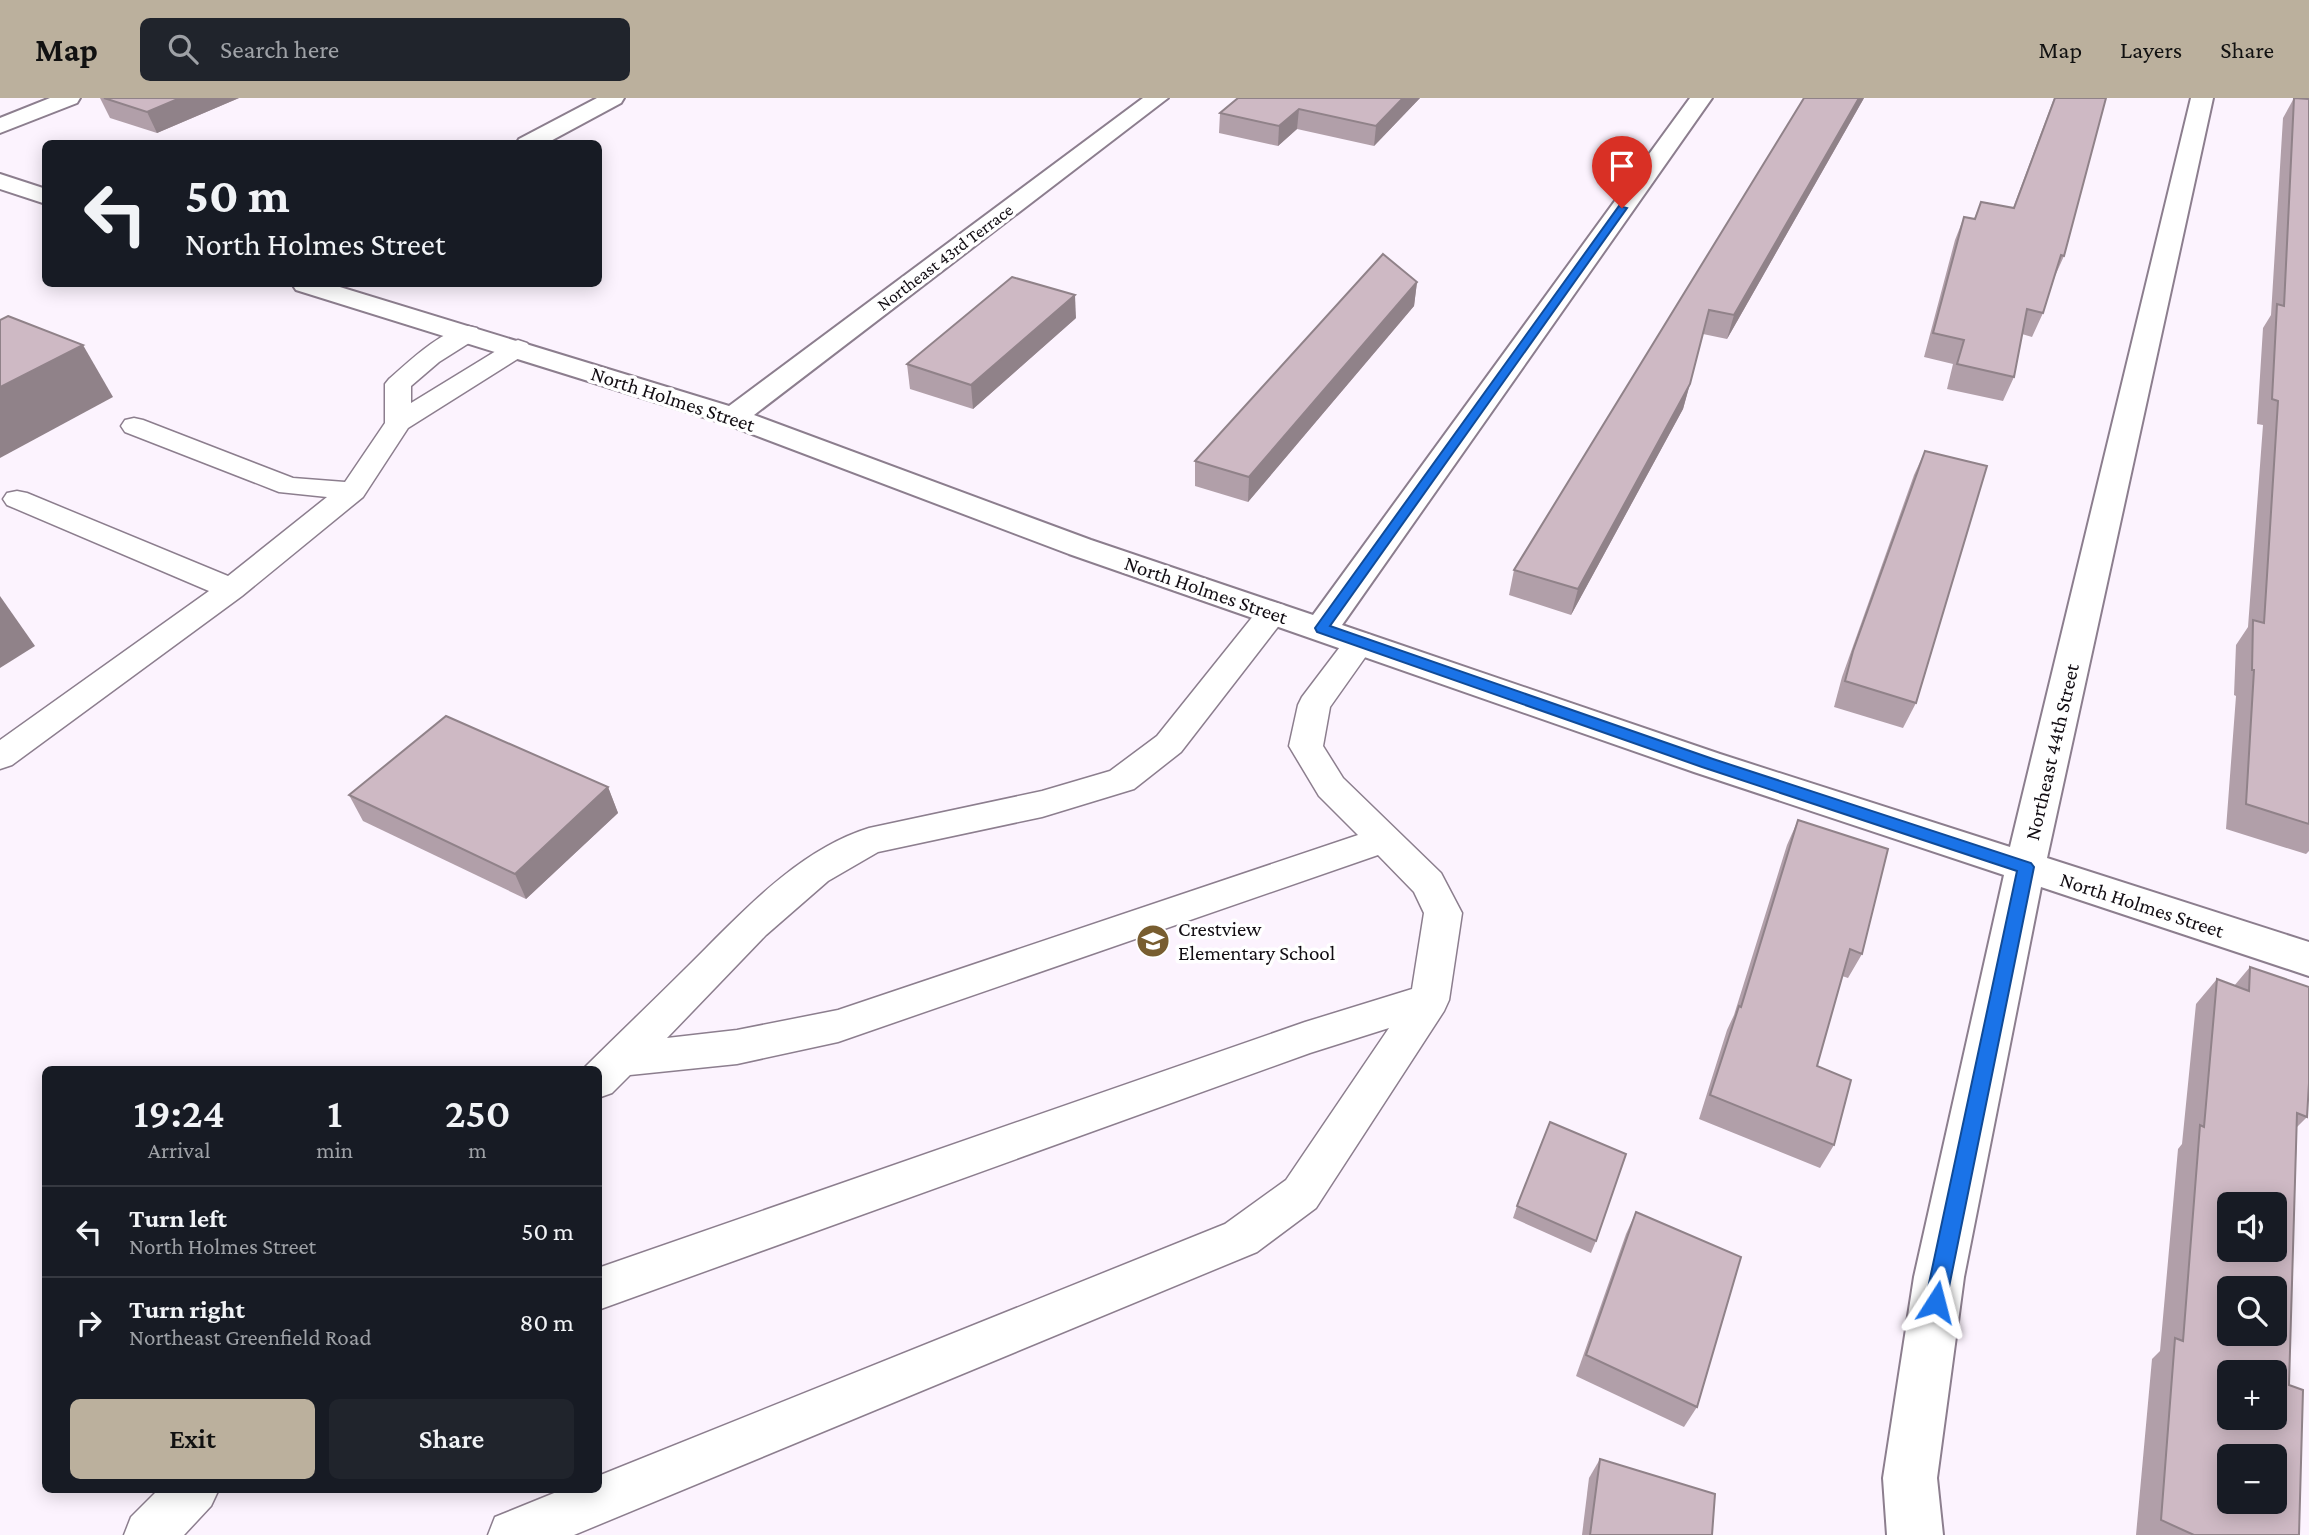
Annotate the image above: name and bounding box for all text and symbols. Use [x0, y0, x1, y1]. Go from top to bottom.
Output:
search box [140, 18, 630, 81]
icon: search [164, 30, 202, 68]
text: Map [35, 31, 98, 68]
text: Search here [220, 35, 339, 64]
text: Map [2038, 36, 2082, 63]
text: Layers [2120, 36, 2182, 63]
text: Share [2220, 36, 2274, 63]
pin [1592, 136, 1652, 208]
icon: arrive [1603, 147, 1641, 185]
icon: left [70, 168, 161, 259]
text: 50 m [185, 168, 290, 223]
street label: Northeast 43rd Terrace [873, 199, 1017, 315]
text: North Holmes Street [185, 226, 445, 262]
street label: North Holmes Street [588, 361, 759, 437]
street label: North Holmes Street [1121, 551, 1292, 630]
street label: Northeast 44th Street [2020, 660, 2084, 843]
street label: North Holmes Street [2057, 867, 2228, 943]
place label: Crestview Elementary School [1178, 917, 1335, 965]
school or university icon: Crestview Elementary School [1134, 922, 1172, 960]
text: 19:24 [133, 1089, 225, 1136]
text: 1 [327, 1089, 342, 1136]
text: 250 [445, 1089, 511, 1136]
text: Arrival [148, 1137, 210, 1163]
text: min [316, 1137, 353, 1163]
text: m [468, 1137, 487, 1163]
map controls [2217, 1192, 2287, 1514]
button: sound [2217, 1192, 2287, 1262]
text: Turn left [129, 1204, 227, 1233]
icon: left [70, 1213, 108, 1251]
text: 50 m [521, 1217, 574, 1246]
text: North Holmes Street [129, 1233, 316, 1259]
position arrow [1899, 1265, 1973, 1339]
button: search [2217, 1276, 2287, 1346]
text: Turn right [129, 1295, 245, 1324]
icon: right [70, 1304, 108, 1342]
text: 80 m [520, 1308, 574, 1337]
text: Northeast Greenfield Road [129, 1324, 372, 1350]
button: + [2217, 1360, 2287, 1430]
button: Exit [70, 1399, 315, 1479]
button: Share [329, 1399, 574, 1479]
button: − [2217, 1444, 2287, 1514]

